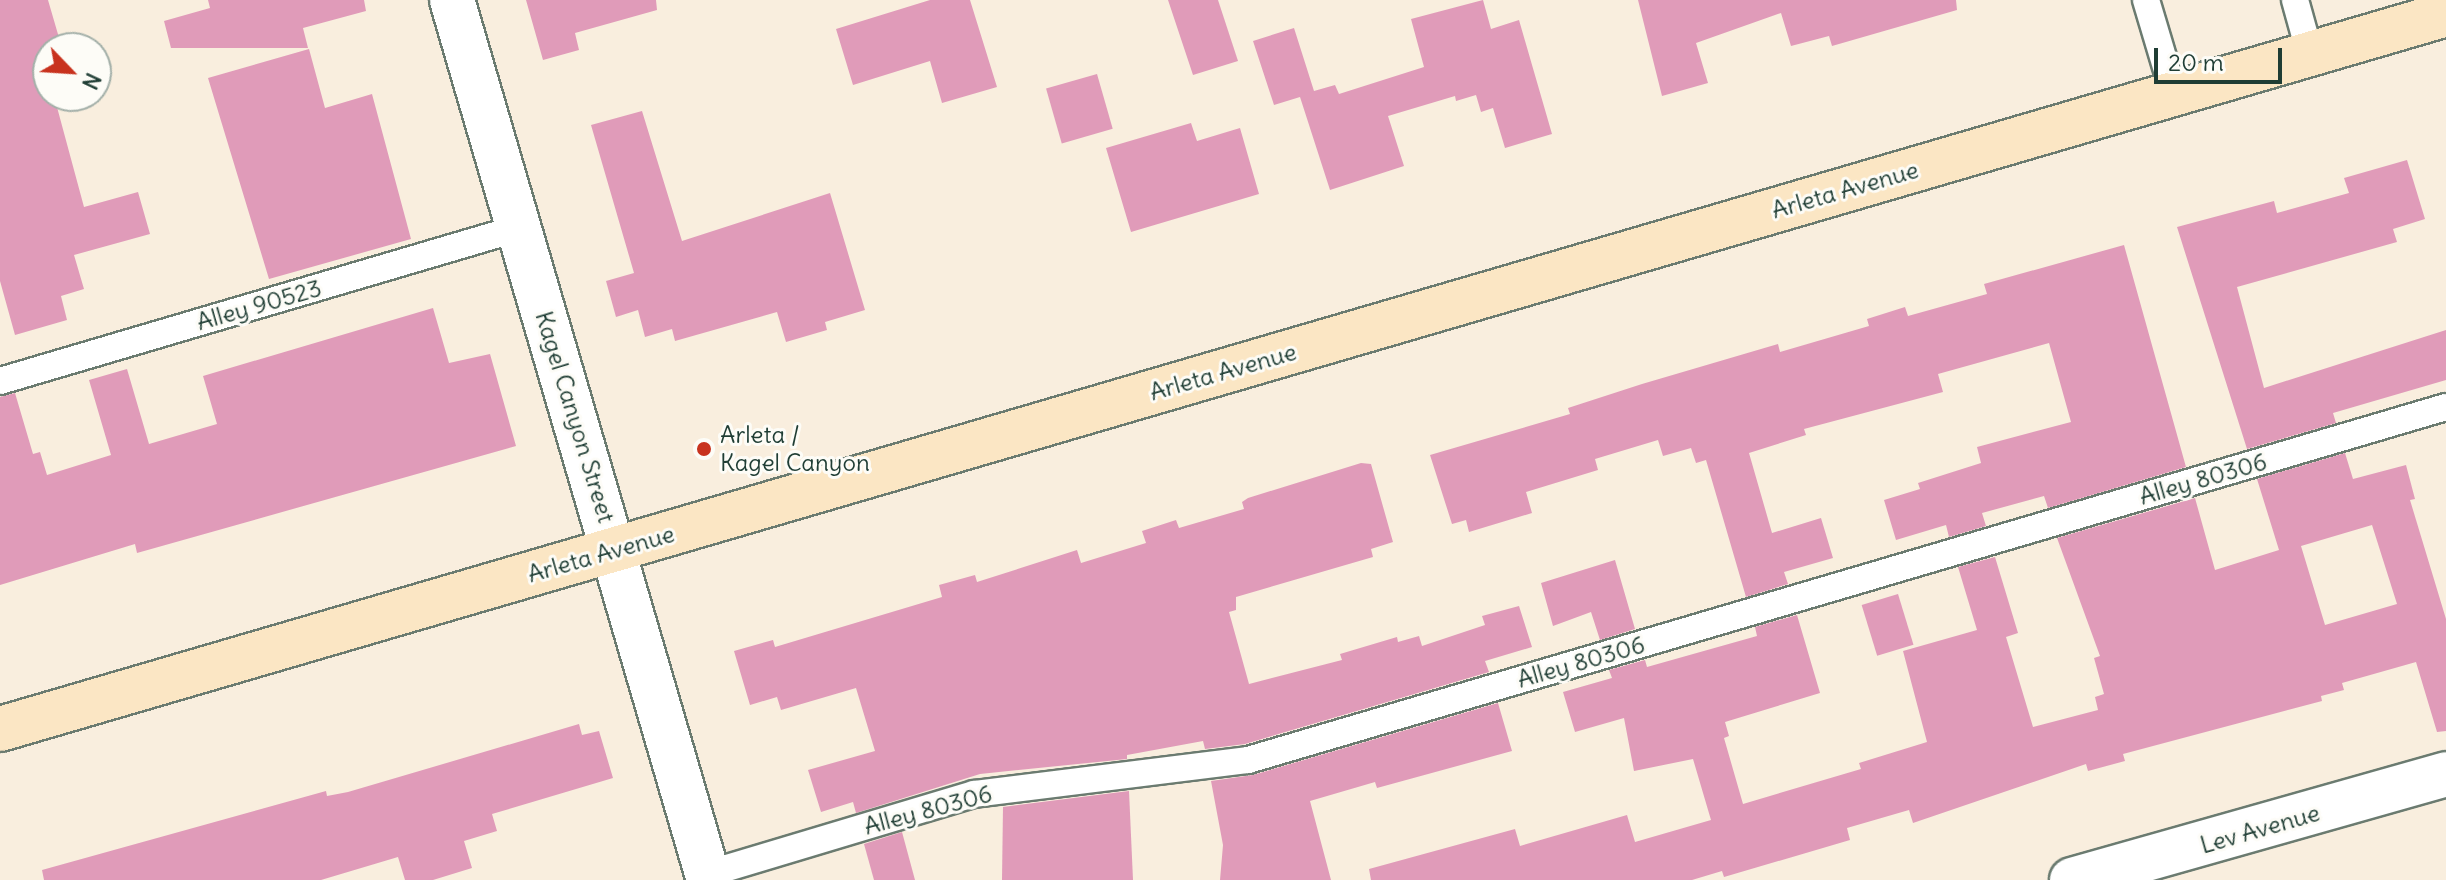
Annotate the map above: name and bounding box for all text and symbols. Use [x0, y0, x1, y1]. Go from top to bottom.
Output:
north arrow [32, 32, 112, 112]
scale bar [2158, 32, 2286, 82]
text: 20 m [2168, 47, 2224, 77]
text: N [76, 68, 108, 94]
street label: Arleta Avenue [1768, 155, 1922, 225]
street label: Alley 90523 [193, 273, 325, 337]
street label: Kagel Canyon Street [529, 308, 621, 526]
street label: Arleta Avenue [1146, 337, 1300, 407]
place label: Arleta / Kagel Canyon [720, 421, 870, 477]
marker: Arleta / Kagel Canyon [695, 440, 713, 458]
street label: Alley 80306 [2136, 447, 2270, 511]
street label: Arleta Avenue [524, 519, 678, 589]
street label: Alley 80306 [1514, 630, 1648, 694]
street label: Alley 80306 [861, 779, 995, 841]
street label: Lev Avenue [2197, 798, 2323, 860]

